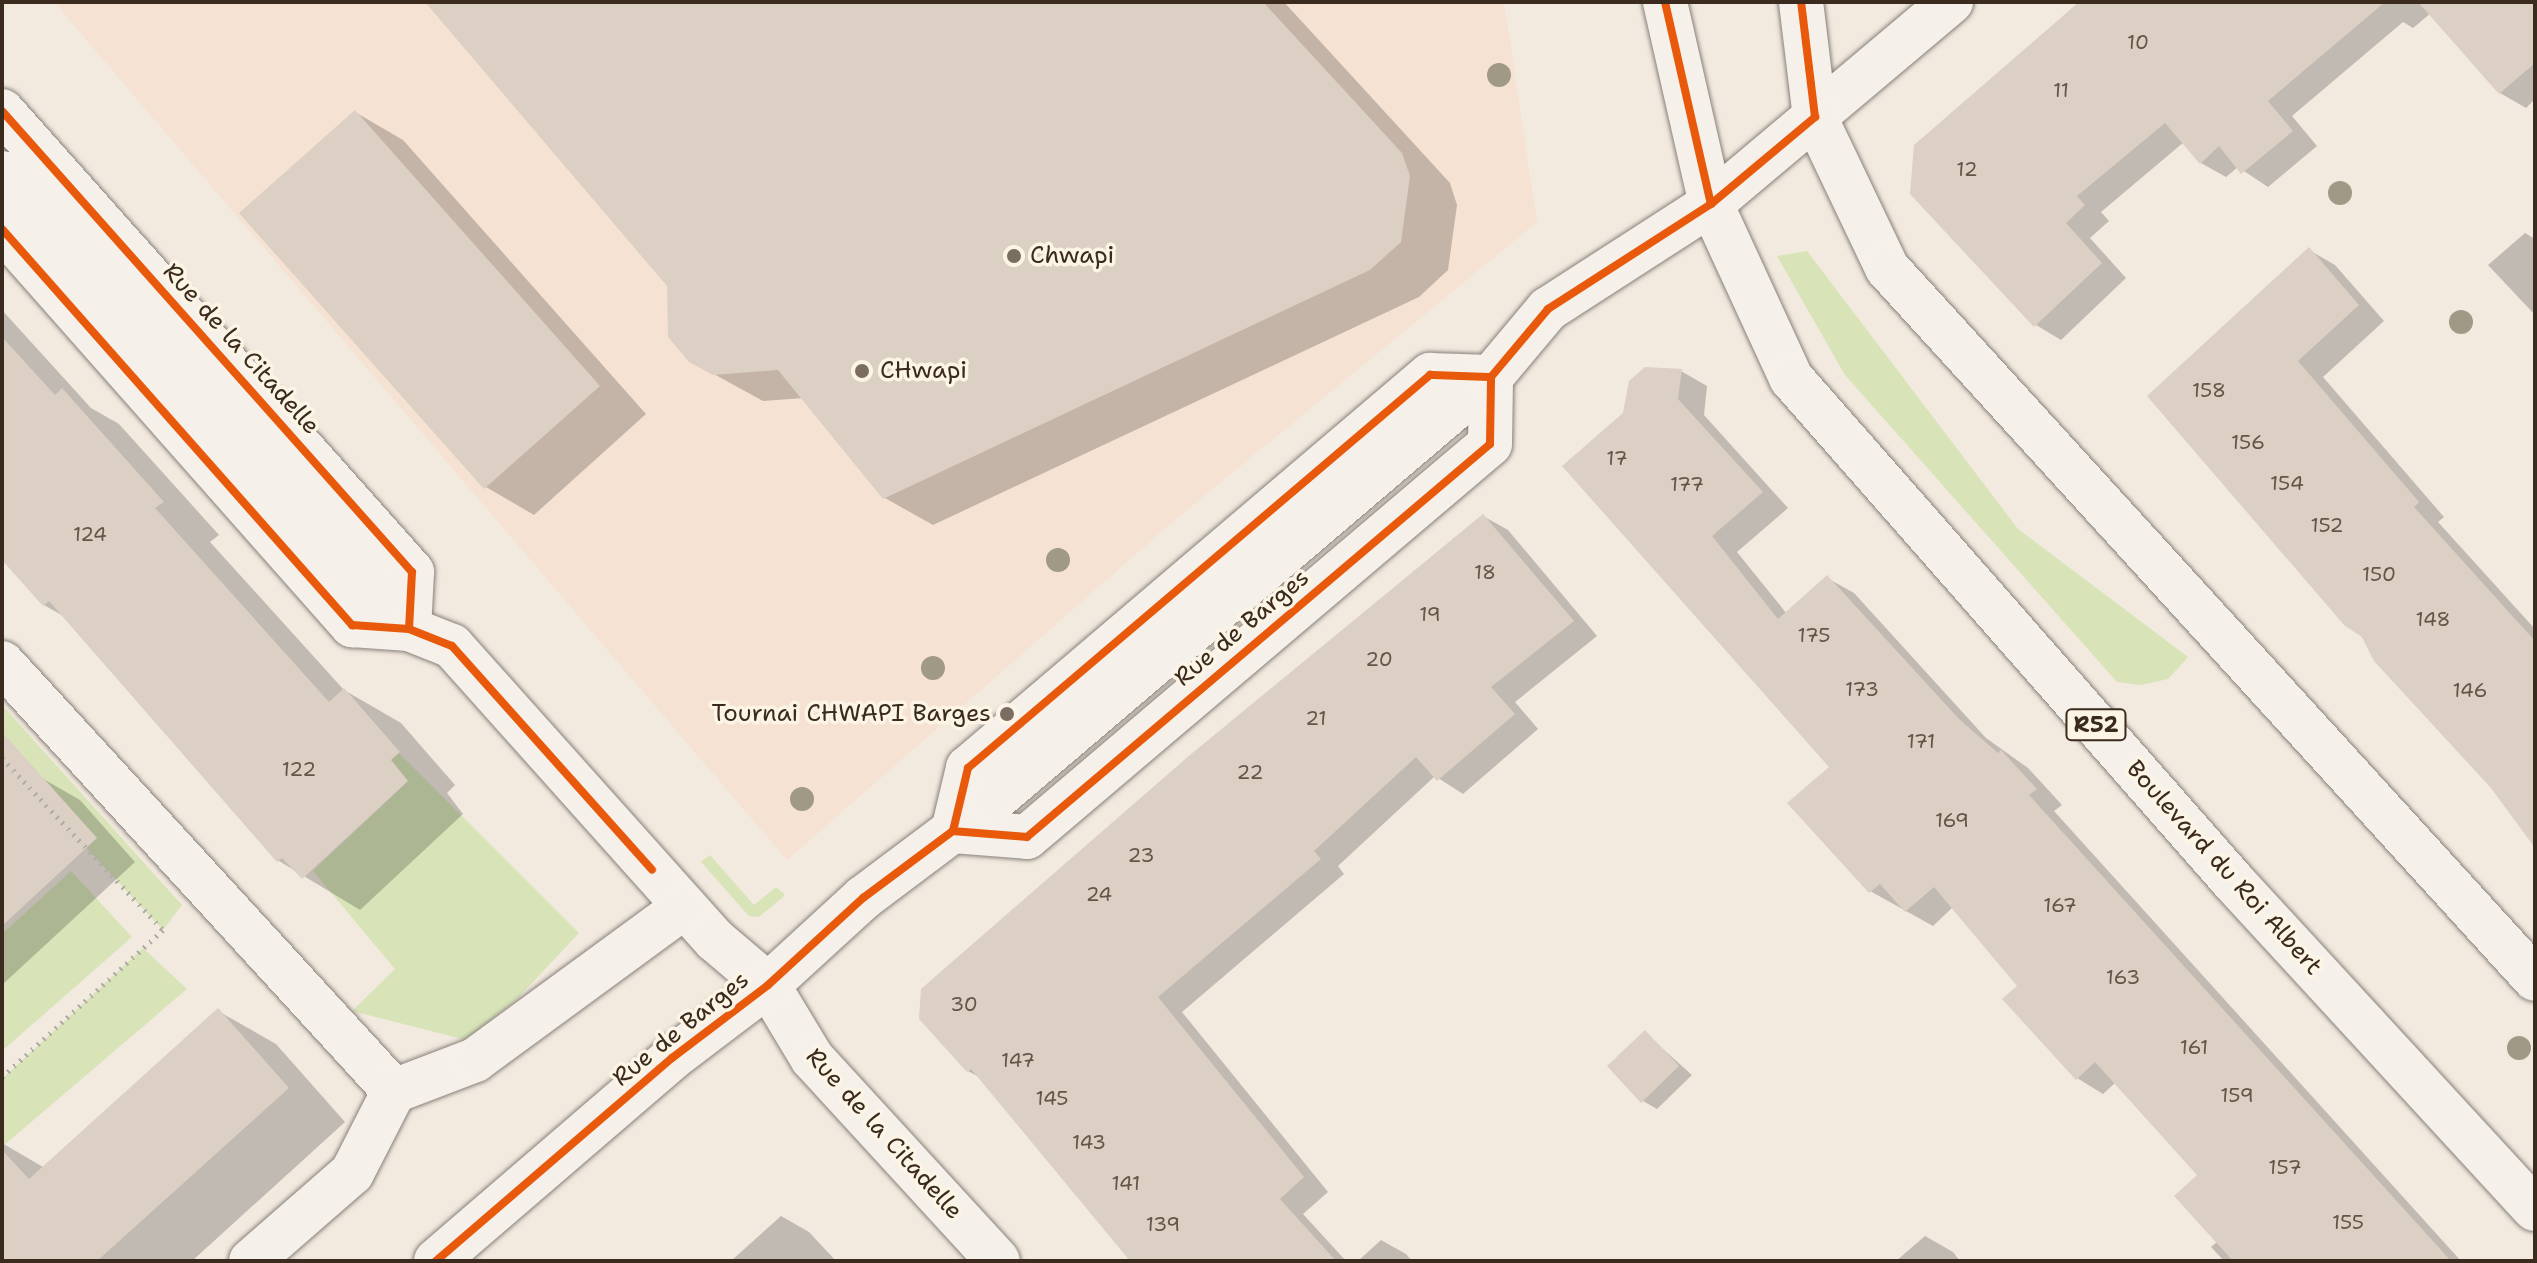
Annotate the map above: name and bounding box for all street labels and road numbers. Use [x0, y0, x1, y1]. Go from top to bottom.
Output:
street label: Rue de la Citadelle [157, 258, 325, 440]
street label: Rue de Barges [1169, 563, 1315, 693]
road number: R52 [2064, 707, 2128, 743]
street label: Boulevard du Roi Albert [2120, 755, 2328, 981]
street label: Rue de Barges [607, 965, 755, 1093]
street label: Rue de la Citadelle [800, 1043, 968, 1225]

